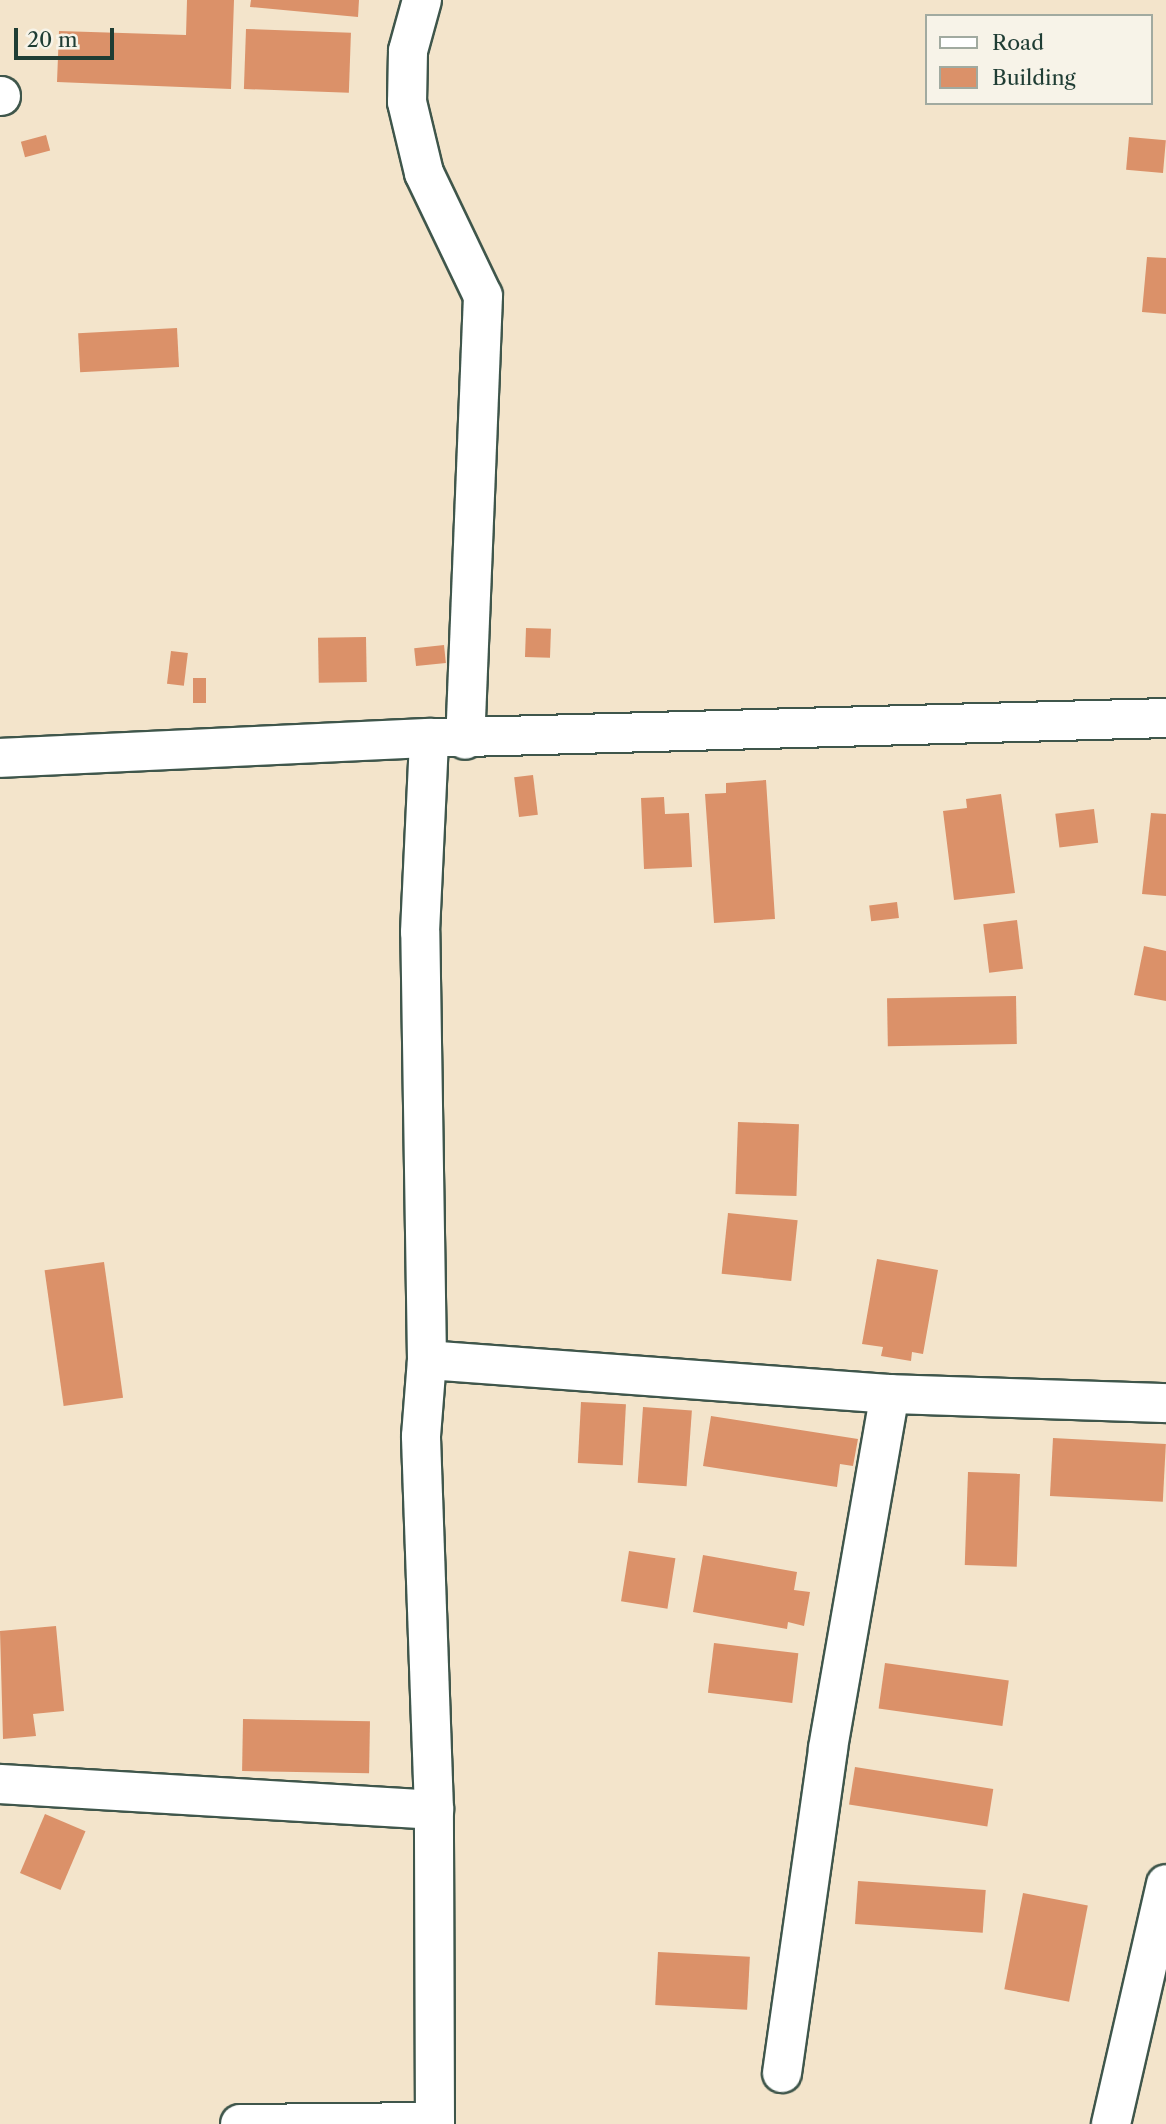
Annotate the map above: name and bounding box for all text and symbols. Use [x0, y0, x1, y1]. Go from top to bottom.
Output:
scale bar [18, 14, 117, 58]
legend [925, 14, 1152, 105]
text: 20 m [27, 27, 78, 52]
text: Road [992, 30, 1044, 55]
text: Building [992, 65, 1076, 90]

